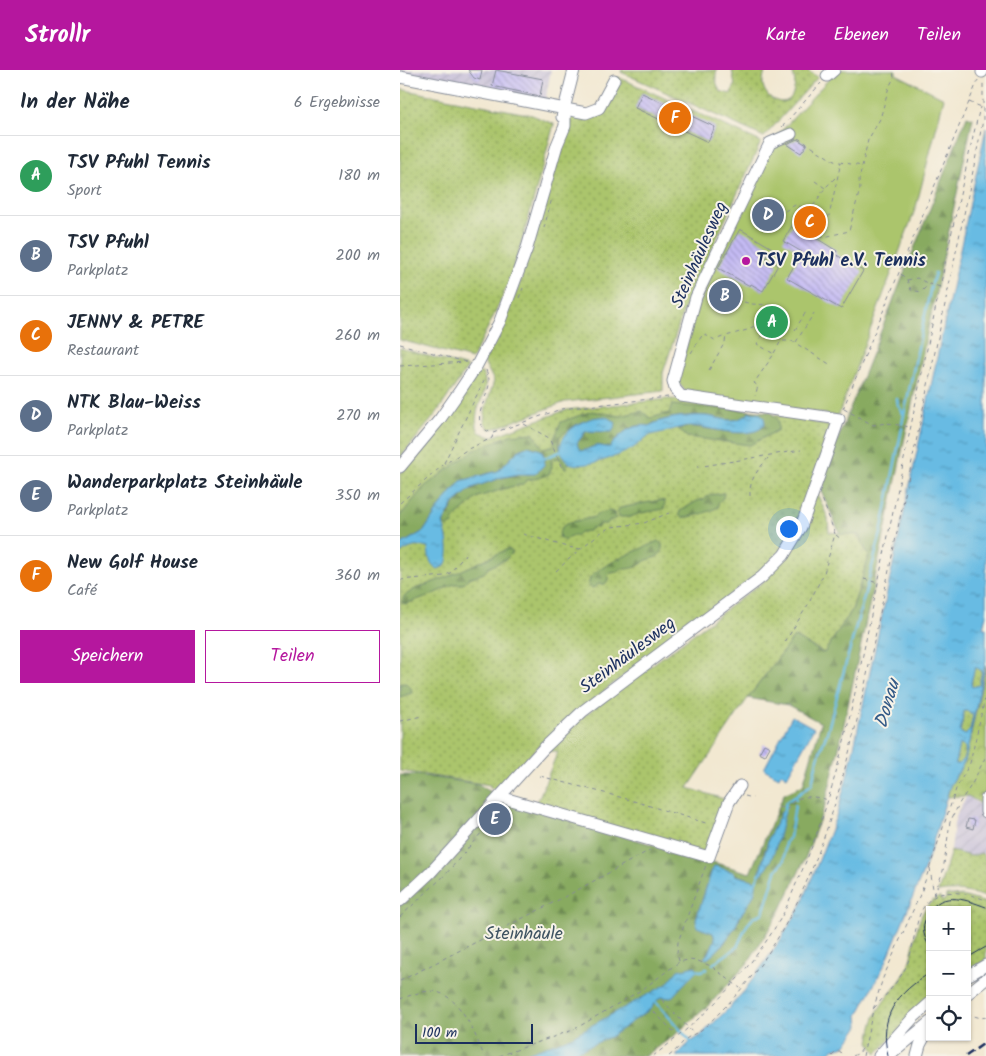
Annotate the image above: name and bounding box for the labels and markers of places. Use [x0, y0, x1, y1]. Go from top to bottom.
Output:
pin: F [659, 99, 691, 137]
pin: D [752, 196, 784, 234]
pin: C [794, 203, 826, 241]
place label: TSV Pfuhl e.V. Tennis [756, 247, 927, 276]
marker: TSV Pfuhl e.V. Tennis [740, 255, 752, 267]
pin: B [709, 277, 741, 315]
pin: A [756, 303, 788, 341]
pin: E [479, 800, 511, 838]

